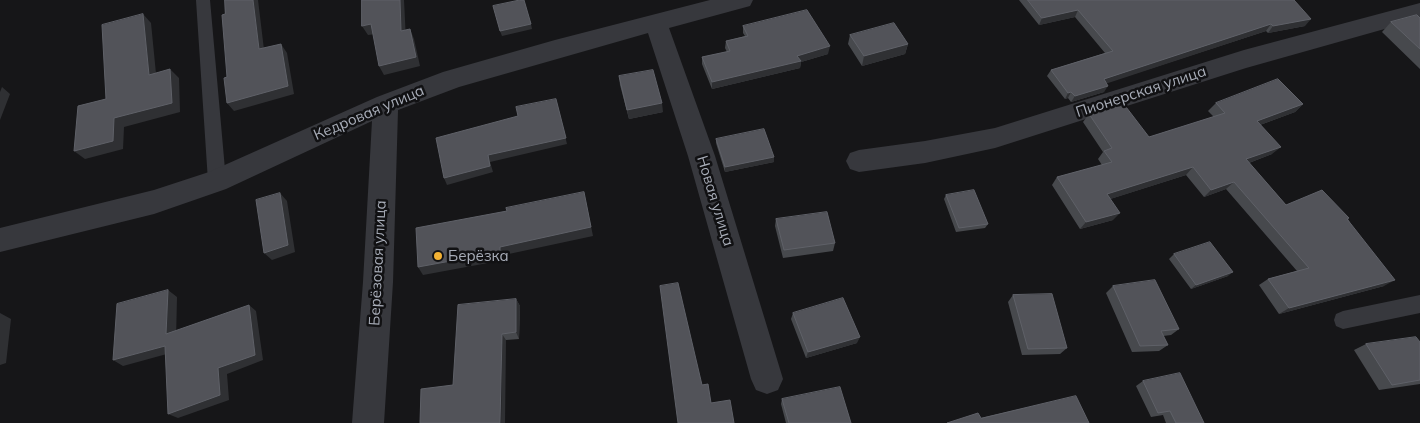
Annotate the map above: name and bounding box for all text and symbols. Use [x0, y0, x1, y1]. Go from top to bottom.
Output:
street label: Пионерская улица [1073, 62, 1209, 122]
street label: Кедровая улица [311, 82, 427, 144]
street label: Новая улица [693, 154, 737, 248]
street label: Берёзовая улица [366, 200, 390, 326]
place label: Берёзка [448, 247, 509, 265]
marker: Берёзка [432, 250, 444, 262]

